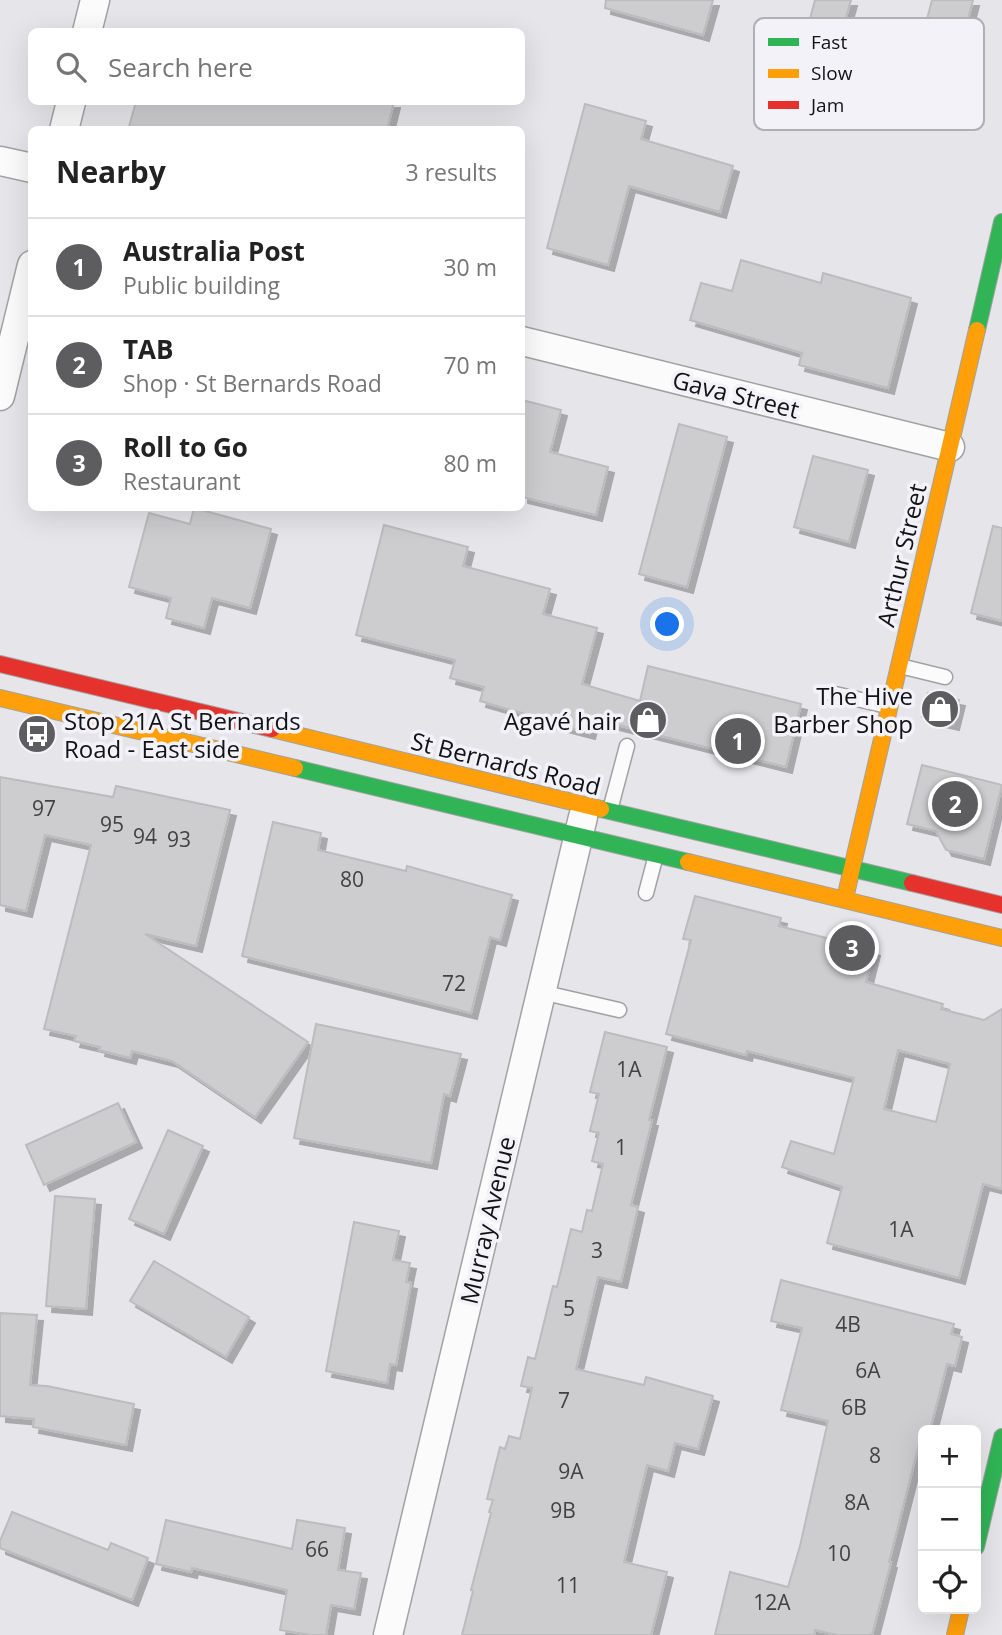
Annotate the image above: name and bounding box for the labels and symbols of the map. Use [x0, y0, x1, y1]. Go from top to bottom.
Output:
legend [754, 18, 984, 130]
text: Fast [811, 29, 847, 55]
text: Slow [811, 60, 853, 86]
text: Jam [809, 92, 844, 118]
street label: Gava Street [669, 362, 803, 426]
street label: Arthur Street [868, 480, 934, 630]
your location [650, 607, 684, 641]
place label: The Hive Barber Shop [773, 679, 913, 740]
shop icon: The Hive Barber Shop [919, 688, 961, 730]
shop icon: Agavé hair [627, 699, 669, 741]
place label: Stop 21A St Bernards Road - East side [64, 704, 301, 765]
place label: Agavé hair [504, 704, 621, 737]
bus stop icon: Stop 21A St Bernards Road - East side [16, 713, 58, 755]
pin: 1 [715, 715, 761, 767]
street label: St Bernards Road [408, 723, 604, 803]
pin: 2 [932, 778, 978, 830]
house number: 97 [32, 794, 56, 822]
house number: 95 [100, 810, 124, 838]
house number: 94 [133, 822, 157, 850]
house number: 93 [167, 825, 191, 853]
house number: 80 [340, 865, 364, 893]
pin: 3 [829, 922, 875, 974]
house number: 72 [442, 969, 466, 997]
house number: 1A [616, 1055, 642, 1083]
street label: Murray Avenue [452, 1133, 522, 1307]
house number: 1 [615, 1133, 627, 1161]
house number: 1A [888, 1215, 914, 1243]
house number: 3 [591, 1236, 603, 1264]
house number: 5 [563, 1294, 575, 1322]
house number: 4B [835, 1310, 861, 1338]
house number: 6A [855, 1356, 881, 1384]
house number: 7 [558, 1386, 570, 1414]
house number: 6B [841, 1393, 867, 1421]
house number: 8 [869, 1441, 881, 1469]
house number: 9A [558, 1457, 584, 1485]
house number: 8A [844, 1488, 870, 1516]
house number: 9B [550, 1496, 576, 1524]
house number: 66 [305, 1535, 329, 1563]
house number: 10 [827, 1539, 851, 1567]
house number: 11 [556, 1571, 580, 1599]
house number: 12A [753, 1588, 791, 1616]

